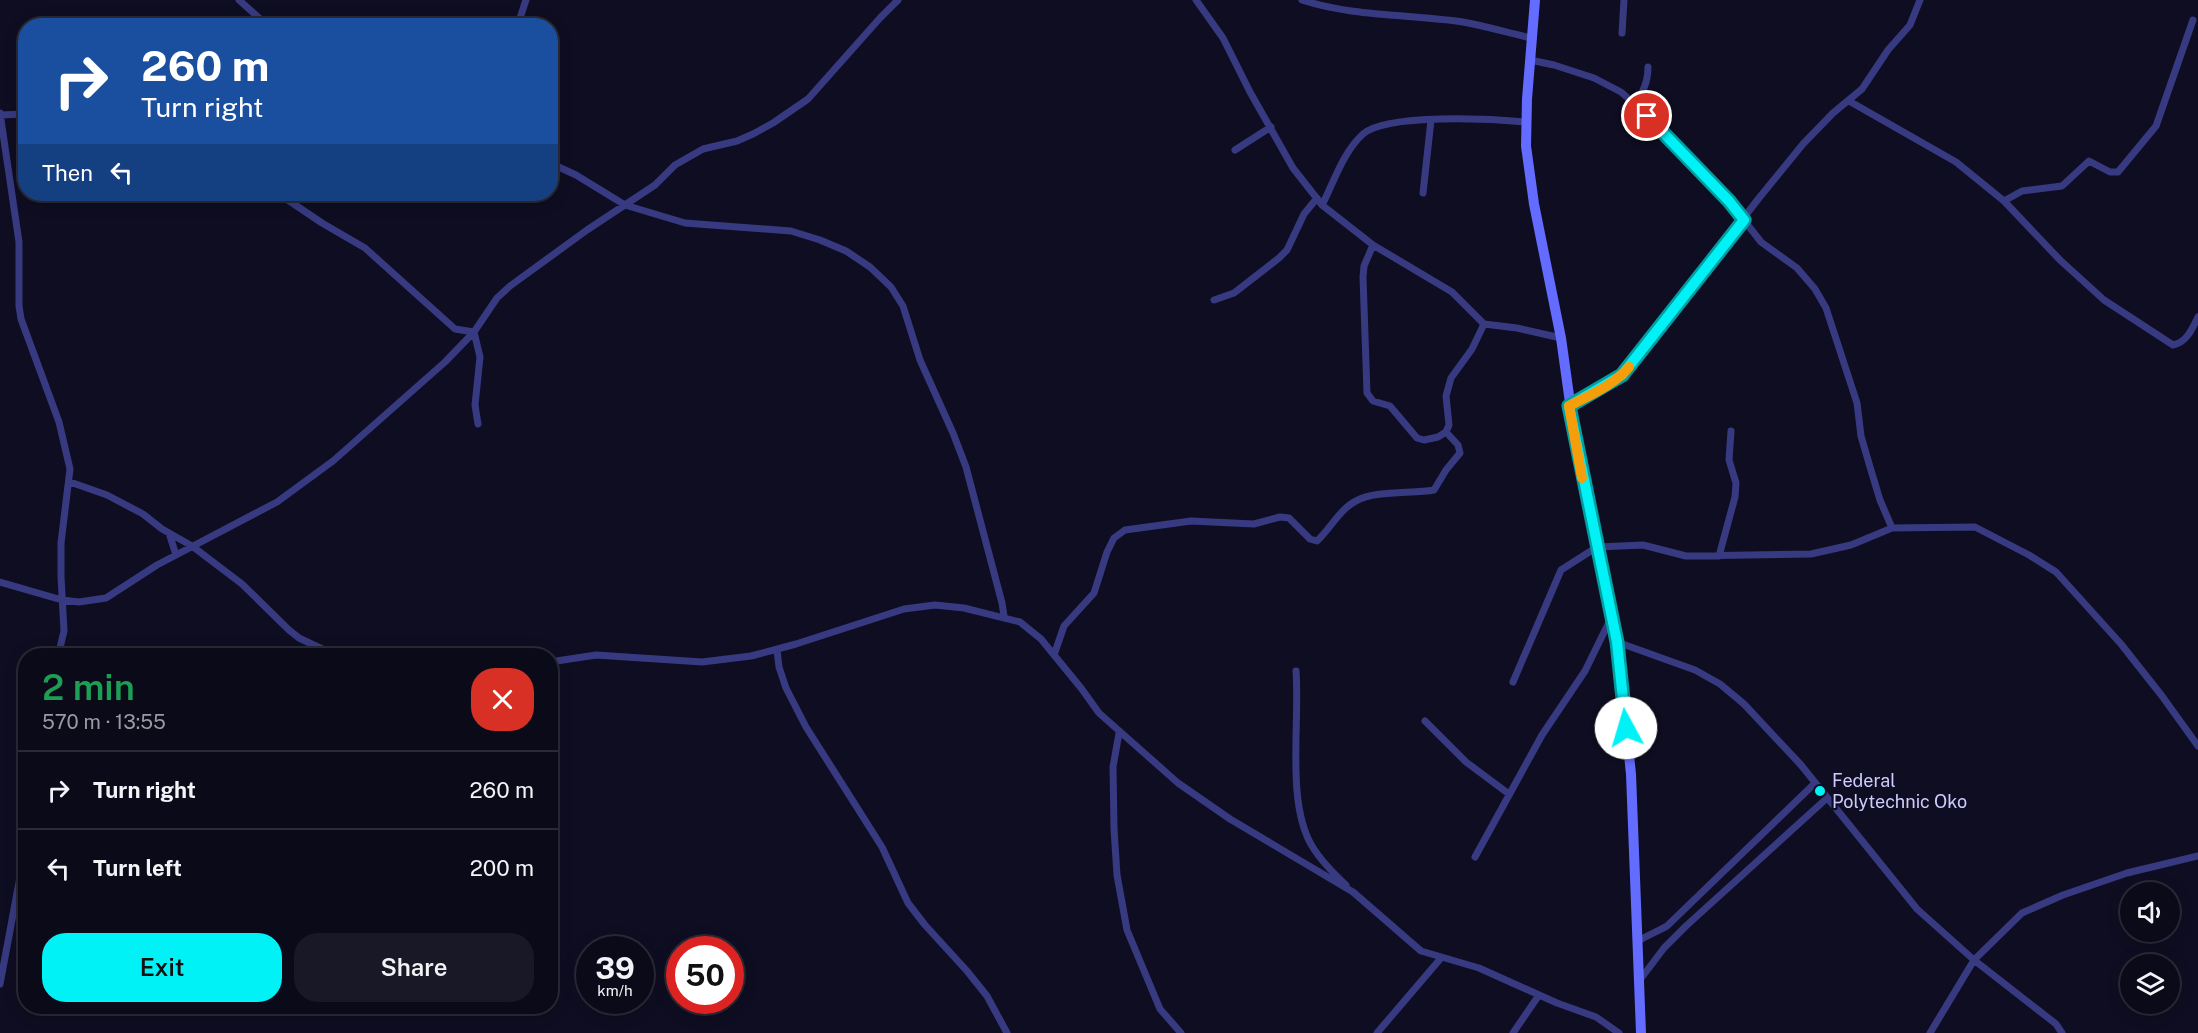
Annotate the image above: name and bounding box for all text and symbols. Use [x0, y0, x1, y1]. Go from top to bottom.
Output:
text: 260 m [141, 41, 269, 90]
icon: right [42, 42, 120, 120]
pin [1621, 90, 1672, 141]
text: Turn right [141, 91, 264, 123]
icon: arrive [1630, 99, 1663, 132]
icon: left [105, 156, 138, 189]
text: Then [42, 160, 93, 186]
text: 2 min [42, 666, 135, 708]
button: close [471, 668, 534, 731]
position arrow [1594, 696, 1658, 760]
text: 570 m · 13:55 [42, 710, 166, 734]
place label: Federal Polytechnic Oko [1832, 770, 1967, 812]
icon: right [42, 774, 75, 807]
text: Turn right [93, 777, 196, 803]
text: 260 m [469, 777, 534, 803]
marker: Federal Polytechnic Oko [1813, 784, 1827, 798]
icon: left [42, 852, 75, 885]
text: Turn left [93, 855, 182, 881]
text: 200 m [470, 855, 534, 881]
map controls [2120, 882, 2180, 1014]
button: sound [2120, 882, 2180, 942]
button: Exit [42, 933, 282, 1002]
button: Share [294, 933, 534, 1002]
speed limit sign: 50 [666, 936, 744, 1014]
text: 39 [595, 950, 635, 986]
button: layers [2120, 954, 2180, 1014]
text: km/h [597, 982, 633, 999]

